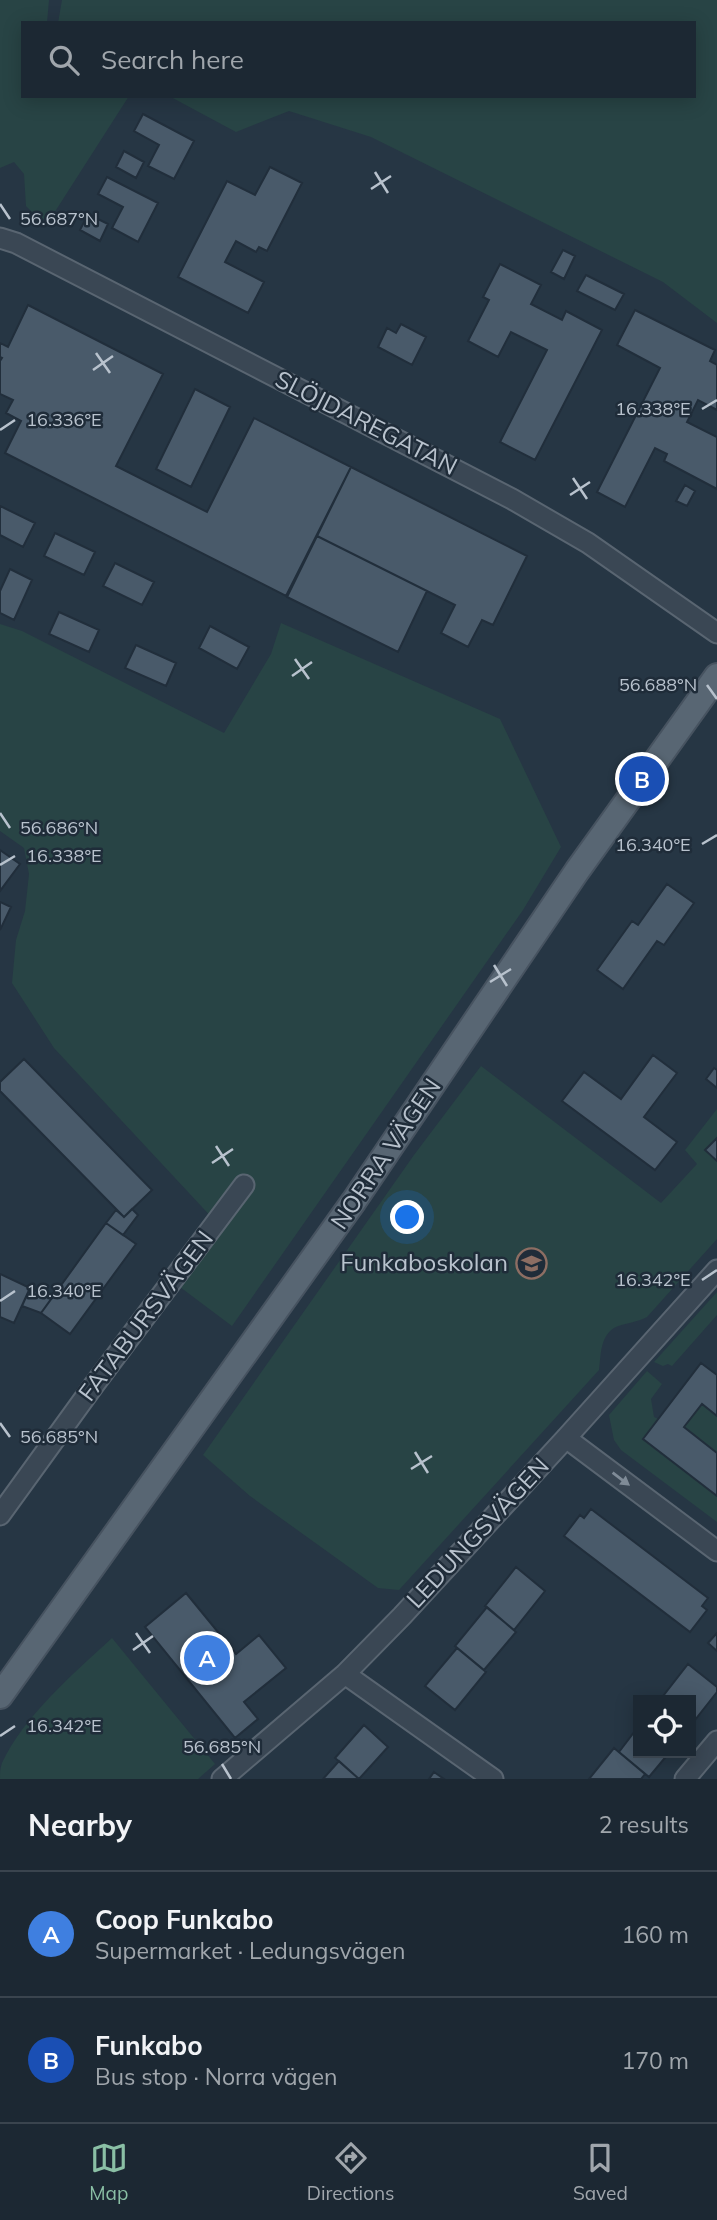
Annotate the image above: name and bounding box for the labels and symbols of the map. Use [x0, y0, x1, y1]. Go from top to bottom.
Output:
text: 56.687°N [20, 207, 98, 230]
street label: SLÖJDAREGATAN [270, 363, 463, 481]
text: 16.338°E [615, 397, 691, 420]
text: 16.336°E [26, 408, 102, 431]
text: 56.688°N [619, 673, 697, 696]
pin: B [619, 753, 665, 805]
text: 56.686°N [20, 816, 98, 839]
text: 16.340°E [615, 833, 691, 856]
text: 16.338°E [26, 844, 102, 867]
street label: NORRA VÄGEN [324, 1072, 447, 1235]
your location [390, 1200, 424, 1234]
street label: FATABURSVÄGEN [71, 1224, 219, 1407]
school or university icon: Funkaboskolan [514, 1246, 548, 1280]
place label: Funkaboskolan [340, 1247, 508, 1277]
text: 16.342°E [615, 1268, 691, 1291]
text: 16.340°E [26, 1279, 102, 1302]
text: 56.685°N [20, 1425, 98, 1448]
street label: LEDUNGSVÄGEN [400, 1451, 555, 1614]
one-way arrow [612, 1472, 630, 1486]
pin: A [184, 1632, 230, 1684]
text: 16.342°E [26, 1714, 102, 1737]
text: 56.685°N [183, 1735, 261, 1758]

